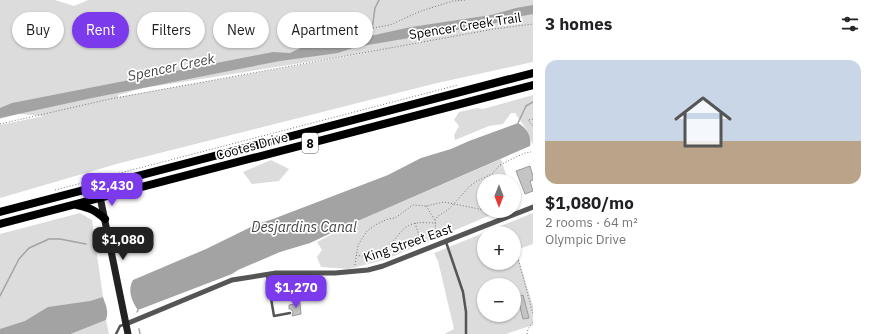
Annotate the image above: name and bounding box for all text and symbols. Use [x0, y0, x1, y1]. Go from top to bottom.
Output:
street label: Spencer Creek Trail [408, 9, 523, 43]
chip: Buy [12, 12, 64, 48]
chip: Rent [72, 12, 129, 48]
chip: Filters [137, 12, 205, 48]
chip: New [213, 12, 269, 48]
chip: Apartment [277, 12, 373, 48]
text: 3 homes [545, 13, 612, 35]
icon: filters [839, 13, 861, 35]
water label: Spencer Creek [126, 49, 217, 85]
icon: home [667, 86, 739, 158]
street label: Cootes Drive [214, 128, 290, 164]
road number: 8 [302, 133, 318, 153]
pin: $2,430 [79, 173, 145, 207]
north arrow [477, 174, 521, 218]
map controls [477, 174, 521, 322]
text: $2,430 [90, 177, 134, 194]
text: $1,080/mo [545, 192, 634, 214]
text: 2 rooms · 64 m² [545, 214, 638, 231]
water label: Desjardins Canal [251, 218, 357, 236]
street label: King Street East [361, 220, 455, 266]
button: + [477, 226, 521, 270]
pin: $1,080 [90, 227, 156, 261]
text: $1,080 [101, 231, 145, 248]
text: Olympic Drive [545, 231, 626, 248]
pin: $1,270 [263, 275, 329, 309]
button: − [477, 278, 521, 322]
text: $1,270 [274, 279, 318, 296]

